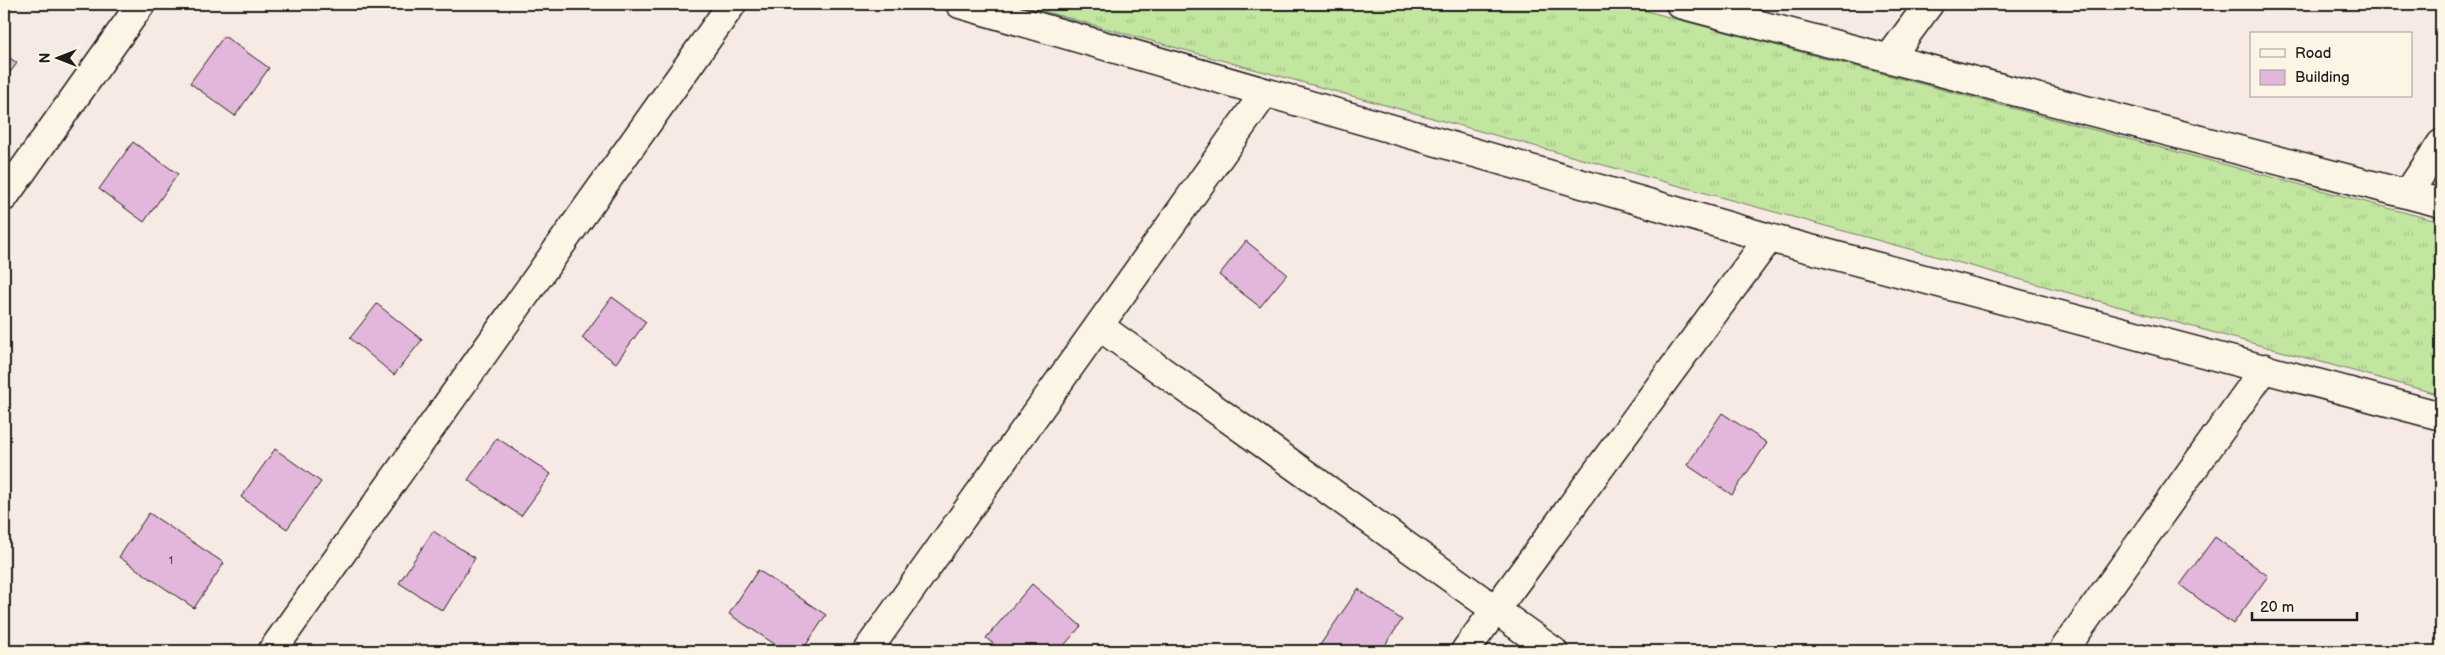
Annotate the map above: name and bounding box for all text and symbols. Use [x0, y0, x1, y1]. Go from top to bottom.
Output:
north arrow [32, 32, 82, 82]
legend [2250, 32, 2412, 98]
text: Road [2295, 44, 2331, 63]
text: N [37, 53, 54, 63]
text: Building [2295, 68, 2350, 87]
house number: 1 [169, 554, 173, 567]
scale bar [2252, 590, 2358, 622]
text: 20 m [2260, 598, 2294, 617]

